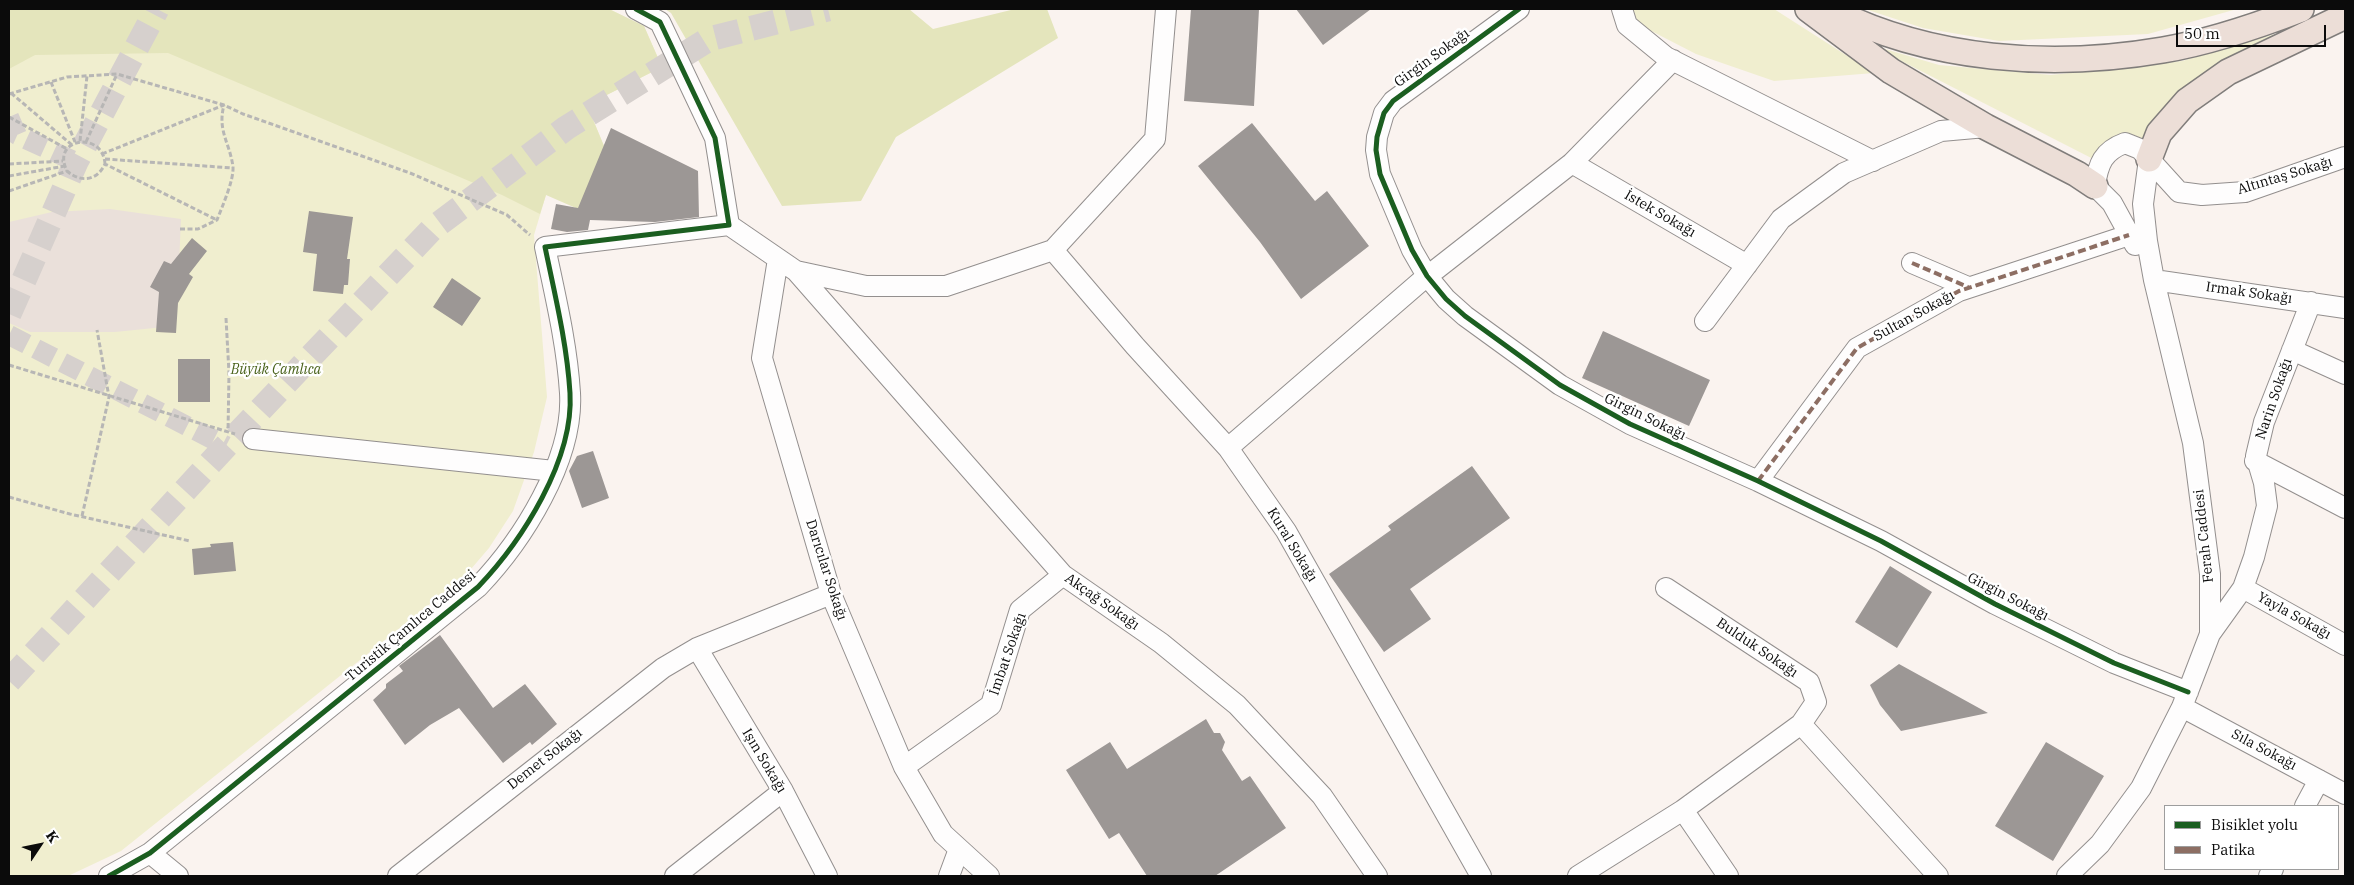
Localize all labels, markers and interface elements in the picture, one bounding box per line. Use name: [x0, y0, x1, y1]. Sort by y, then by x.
scale bar: [2179, 15, 2329, 47]
text: 50 m: [2184, 24, 2220, 43]
street label: Girgin Sokağı: [1391, 25, 1473, 91]
street label: Altıntaş Sokağı: [2235, 154, 2335, 198]
street label: İstek Sokağı: [1621, 187, 1699, 241]
street label: Irmak Sokağı: [2205, 279, 2293, 307]
street label: Sultan Sokağı: [1871, 287, 1957, 345]
street label: Narin Sokağı: [2252, 356, 2296, 442]
park label: Büyük Çamlıca: [231, 362, 321, 378]
street label: Girgin Sokağı: [1601, 390, 1689, 444]
street label: Ferah Caddesi: [2191, 488, 2217, 584]
street label: Kural Sokağı: [1263, 505, 1321, 585]
street label: Darıcılar Sokağı: [802, 517, 850, 623]
street label: Turistik Çamlıca Caddesi: [343, 567, 479, 685]
street label: Girgin Sokağı: [1965, 569, 2051, 625]
street label: Akçağ Sokağı: [1062, 570, 1142, 634]
street label: Yayla Sokağı: [2254, 589, 2334, 643]
street label: İmbat Sokağı: [986, 610, 1030, 698]
street label: Bulduk Sokağı: [1713, 615, 1801, 681]
street label: Demet Sokağı: [504, 725, 586, 793]
street label: Işın Sokağı: [738, 726, 790, 796]
street label: Sıla Sokağı: [2228, 726, 2300, 774]
legend: [2164, 805, 2339, 870]
text: Bisiklet yolu: [2211, 815, 2298, 834]
north arrow: [15, 820, 65, 870]
text: K: [42, 827, 63, 846]
text: Patika: [2211, 840, 2255, 859]

